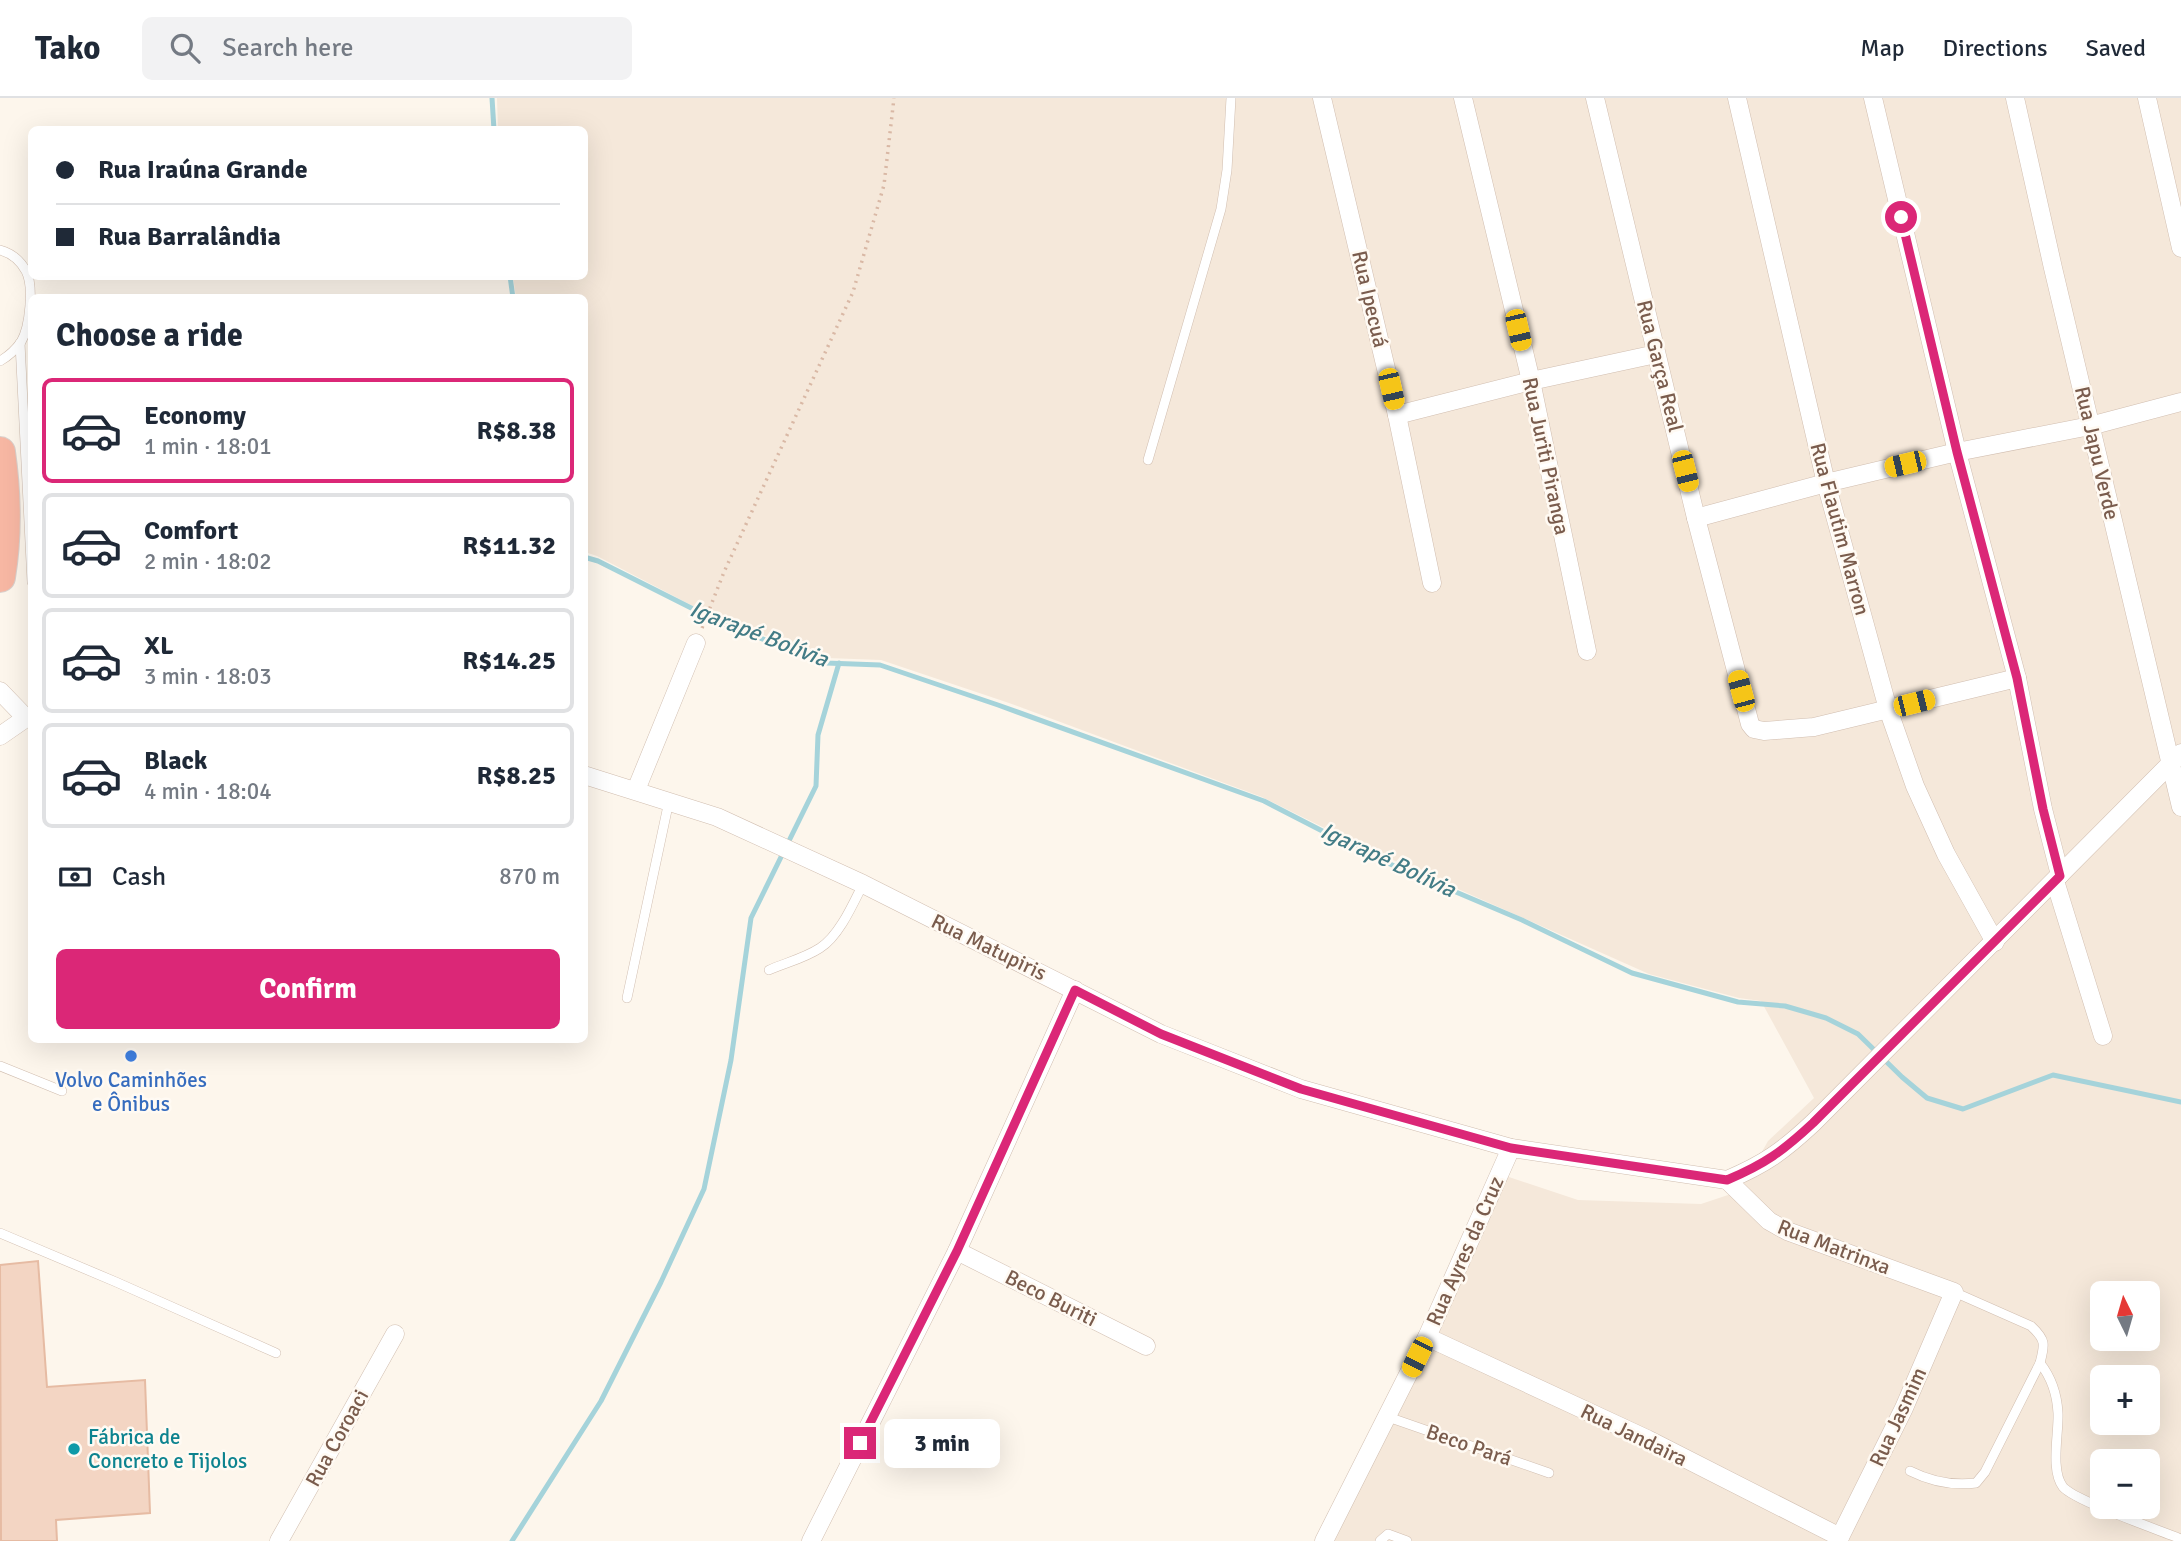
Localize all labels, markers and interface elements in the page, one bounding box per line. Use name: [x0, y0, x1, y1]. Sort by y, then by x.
search box: [142, 17, 632, 80]
text: Tako: [35, 28, 100, 69]
icon: search: [166, 29, 204, 67]
text: Search here: [222, 32, 353, 64]
text: Map: [1860, 33, 1905, 63]
text: Directions: [1943, 33, 2048, 63]
text: Saved: [2086, 33, 2146, 63]
text: Rua Iraúna Grande: [98, 154, 308, 186]
route start: [1885, 201, 1917, 233]
text: Rua Barralândia: [98, 221, 281, 253]
street label: Rua Ipecuá: [1346, 248, 1394, 350]
street label: Rua Garça Real: [1631, 297, 1689, 435]
car: [1504, 307, 1533, 353]
text: Choose a ride: [56, 316, 243, 355]
car: [1377, 366, 1406, 412]
street label: Rua Juriti Piranga: [1517, 375, 1575, 537]
street label: Rua Japu Verde: [2069, 384, 2125, 522]
icon: car: [60, 399, 123, 462]
text: Economy: [144, 400, 246, 432]
text: R$8.38: [476, 415, 556, 447]
text: 1 min · 18:01: [144, 432, 272, 461]
street label: Rua Flautim Marron: [1804, 440, 1876, 618]
car: [1670, 448, 1701, 494]
car: [1883, 449, 1928, 479]
icon: car: [60, 514, 123, 577]
text: Comfort: [144, 515, 238, 547]
text: R$11.32: [462, 530, 556, 562]
text: 2 min · 18:02: [144, 547, 272, 576]
water label: Igarapé Bolívia: [686, 594, 834, 674]
icon: car: [60, 629, 123, 692]
text: XL: [144, 630, 174, 662]
text: R$14.25: [462, 645, 556, 677]
text: 3 min · 18:03: [144, 662, 272, 691]
car: [1726, 668, 1757, 714]
car: [1892, 688, 1937, 718]
icon: car: [60, 744, 123, 807]
text: Black: [144, 745, 207, 777]
text: R$8.25: [476, 760, 556, 792]
text: 4 min · 18:04: [144, 777, 272, 806]
water label: Igarapé Bolívia: [1316, 816, 1461, 905]
icon: cash: [56, 858, 94, 896]
text: Cash: [112, 861, 166, 893]
text: 870 m: [499, 862, 560, 891]
street label: Rua Matupiris: [927, 908, 1051, 986]
button: Confirm: [56, 949, 560, 1029]
marker: Volvo Caminhões e Ônibus: [123, 1048, 139, 1064]
place label: Volvo Caminhões e Ônibus: [55, 1067, 207, 1117]
street label: Rua Ayres da Cruz: [1420, 1172, 1510, 1330]
street label: Rua Matrinxa: [1774, 1214, 1894, 1280]
street label: Beco Buriti: [1001, 1264, 1101, 1332]
north arrow: [2090, 1281, 2160, 1351]
map controls: [2090, 1281, 2160, 1519]
car: [1399, 1334, 1436, 1380]
street label: Rua Jasmim: [1864, 1363, 1932, 1471]
button: +: [2090, 1365, 2160, 1435]
street label: Rua Coroaci: [300, 1385, 374, 1491]
street label: Rua Jandaira: [1576, 1398, 1692, 1472]
callout: 3 min: [884, 1418, 1000, 1468]
street label: Beco Pará: [1423, 1418, 1515, 1472]
place label: Fábrica de Concreto e Tijolos: [88, 1424, 247, 1474]
route end: [844, 1427, 876, 1459]
text: 3 min: [914, 1429, 970, 1458]
marker: Fábrica de Concreto e Tijolos: [66, 1441, 82, 1457]
button: −: [2090, 1449, 2160, 1519]

